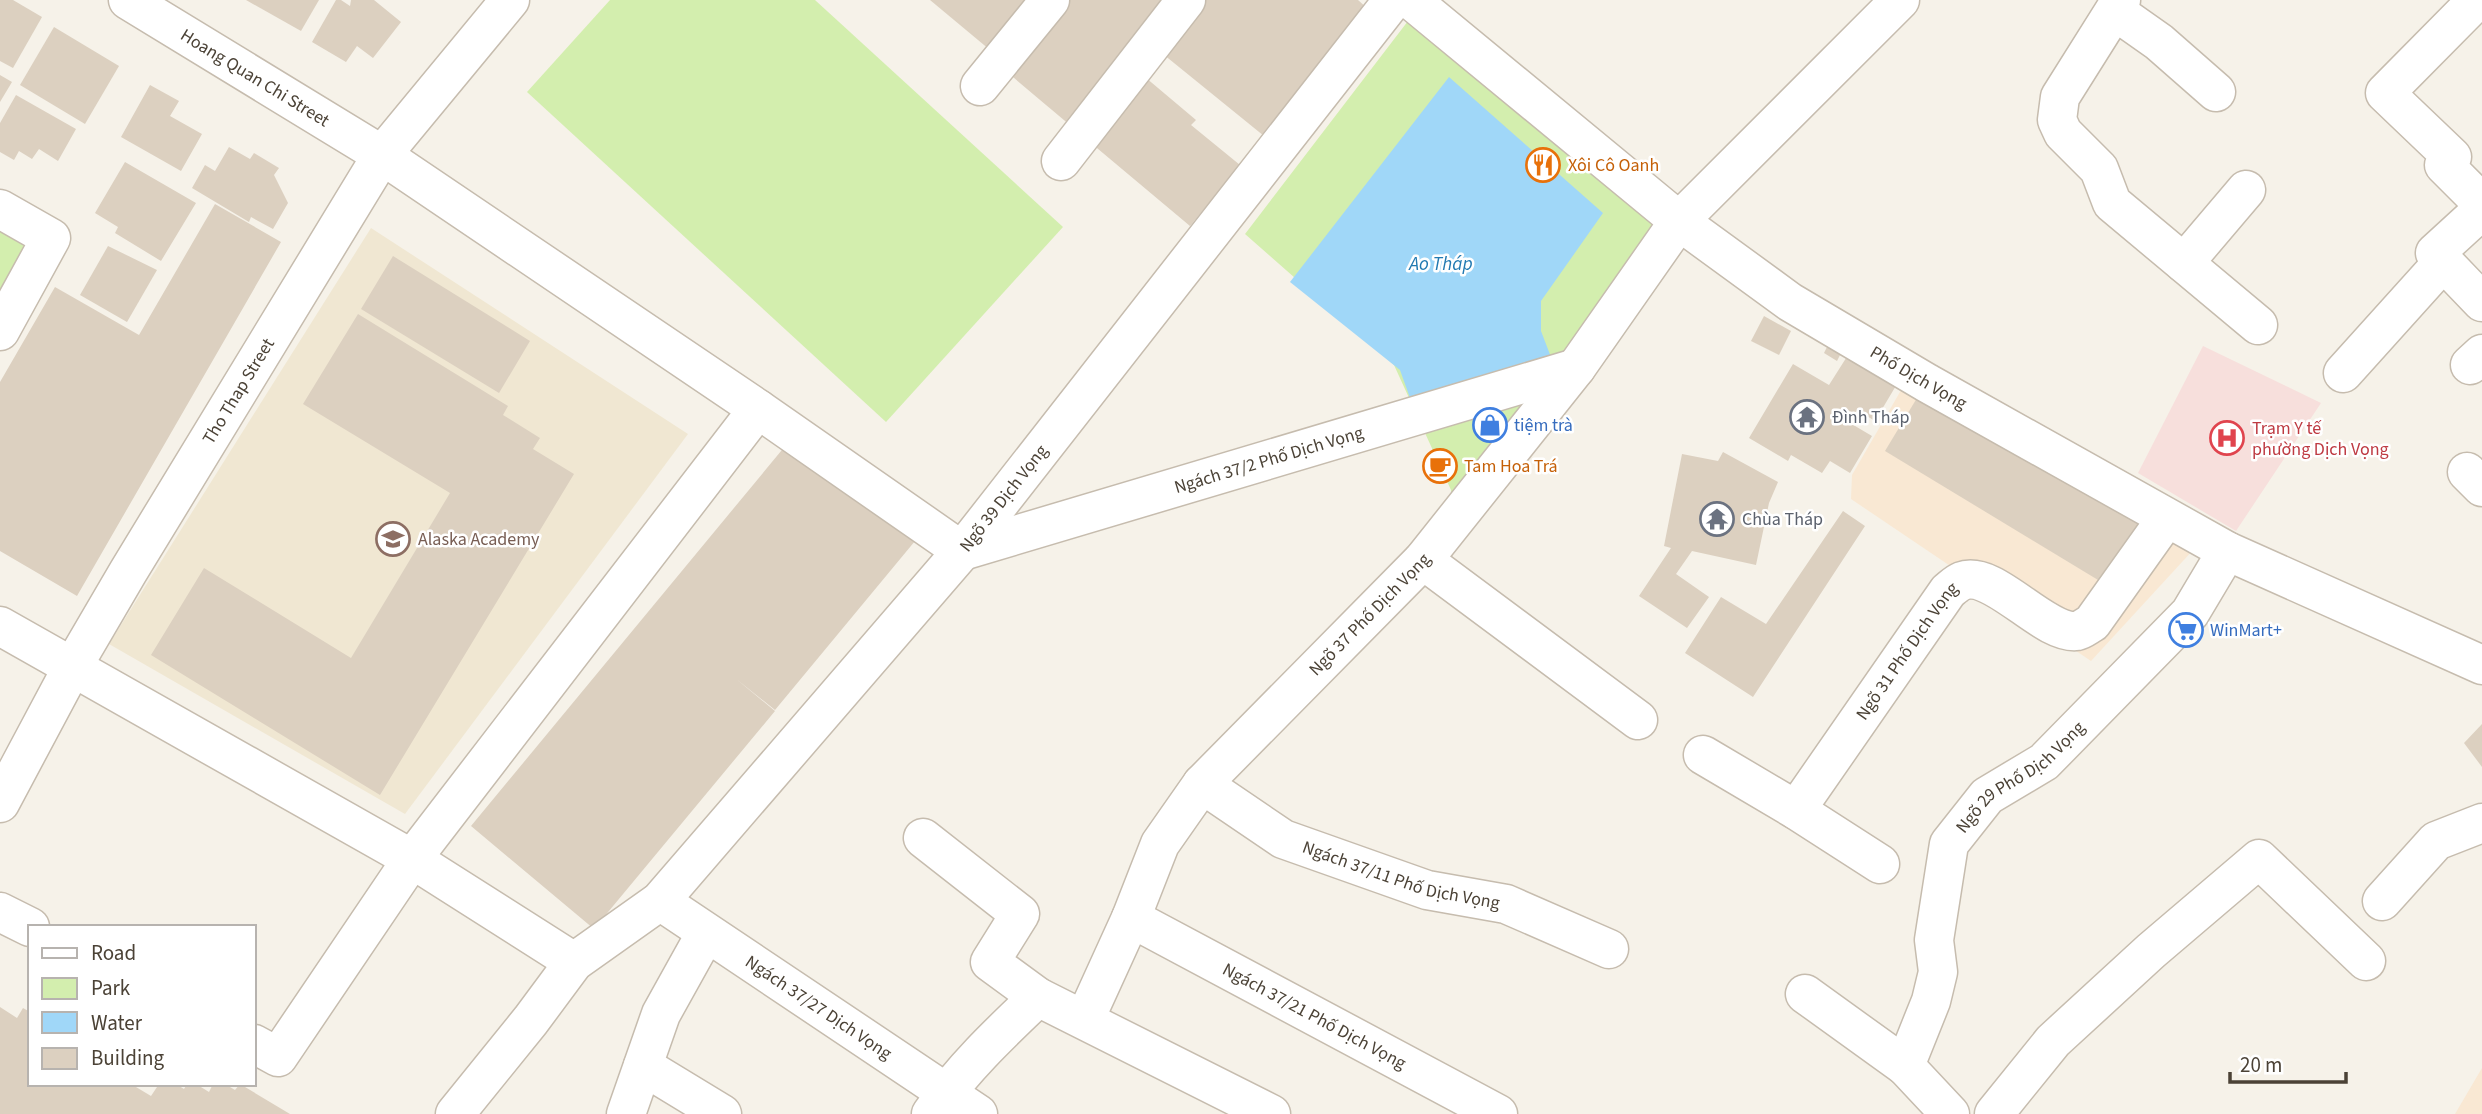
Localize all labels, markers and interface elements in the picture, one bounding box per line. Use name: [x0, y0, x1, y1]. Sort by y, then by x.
street label: Hoang Quan Chi Street: [176, 23, 334, 133]
restaurant icon: Xôi Cô Oanh: [1524, 146, 1562, 184]
place label: Xôi Cô Oanh: [1568, 153, 1659, 178]
water label: Ao Tháp: [1408, 251, 1473, 278]
street label: Tho Thap Street: [197, 334, 281, 449]
street label: Phố Dịch Vọng: [1865, 340, 1971, 416]
temple icon: Đình Tháp: [1788, 398, 1826, 436]
place label: Đình Tháp: [1832, 405, 1910, 430]
shop icon: tiệm trà: [1471, 406, 1509, 444]
place label: tiệm trà: [1514, 413, 1573, 438]
place label: Trạm Y tế phường Dịch Vọng: [2252, 416, 2389, 462]
hospital icon: Trạm Y tế phường Dịch Vọng: [2208, 419, 2246, 457]
street label: Ngách 37/2 Phố Dịch Vọng: [1171, 420, 1366, 500]
street label: Ngõ 39 Dịch Vọng: [954, 439, 1054, 557]
cafe icon: Tam Hoa Trá: [1421, 447, 1459, 485]
place label: Tam Hoa Trá: [1464, 454, 1558, 479]
temple icon: Chùa Tháp: [1698, 500, 1736, 538]
place label: Chùa Tháp: [1742, 507, 1823, 532]
school or university icon: Alaska Academy: [374, 520, 412, 558]
place label: Alaska Academy: [418, 527, 540, 552]
street label: Ngõ 37 Phố Dịch Vọng: [1303, 548, 1437, 682]
street label: Ngõ 31 Phố Dịch Vọng: [1850, 576, 1964, 725]
supermarket icon: WinMart+: [2167, 611, 2205, 649]
place label: WinMart+: [2210, 618, 2282, 643]
street label: Ngõ 29 Phố Dịch Vọng: [1950, 716, 2090, 839]
street label: Ngách 37/11 Phố Dịch Vọng: [1299, 835, 1502, 916]
legend: [28, 925, 256, 1086]
text: Road: [91, 938, 136, 968]
street label: Ngách 37/27 Dịch Vọng: [740, 950, 897, 1066]
street label: Ngách 37/21 Phố Dịch Vọng: [1218, 957, 1411, 1076]
text: Park: [91, 973, 131, 1003]
text: Water: [91, 1008, 143, 1038]
scale bar: [2230, 1040, 2346, 1084]
text: Building: [91, 1043, 165, 1073]
text: 20 m: [2240, 1050, 2282, 1080]

